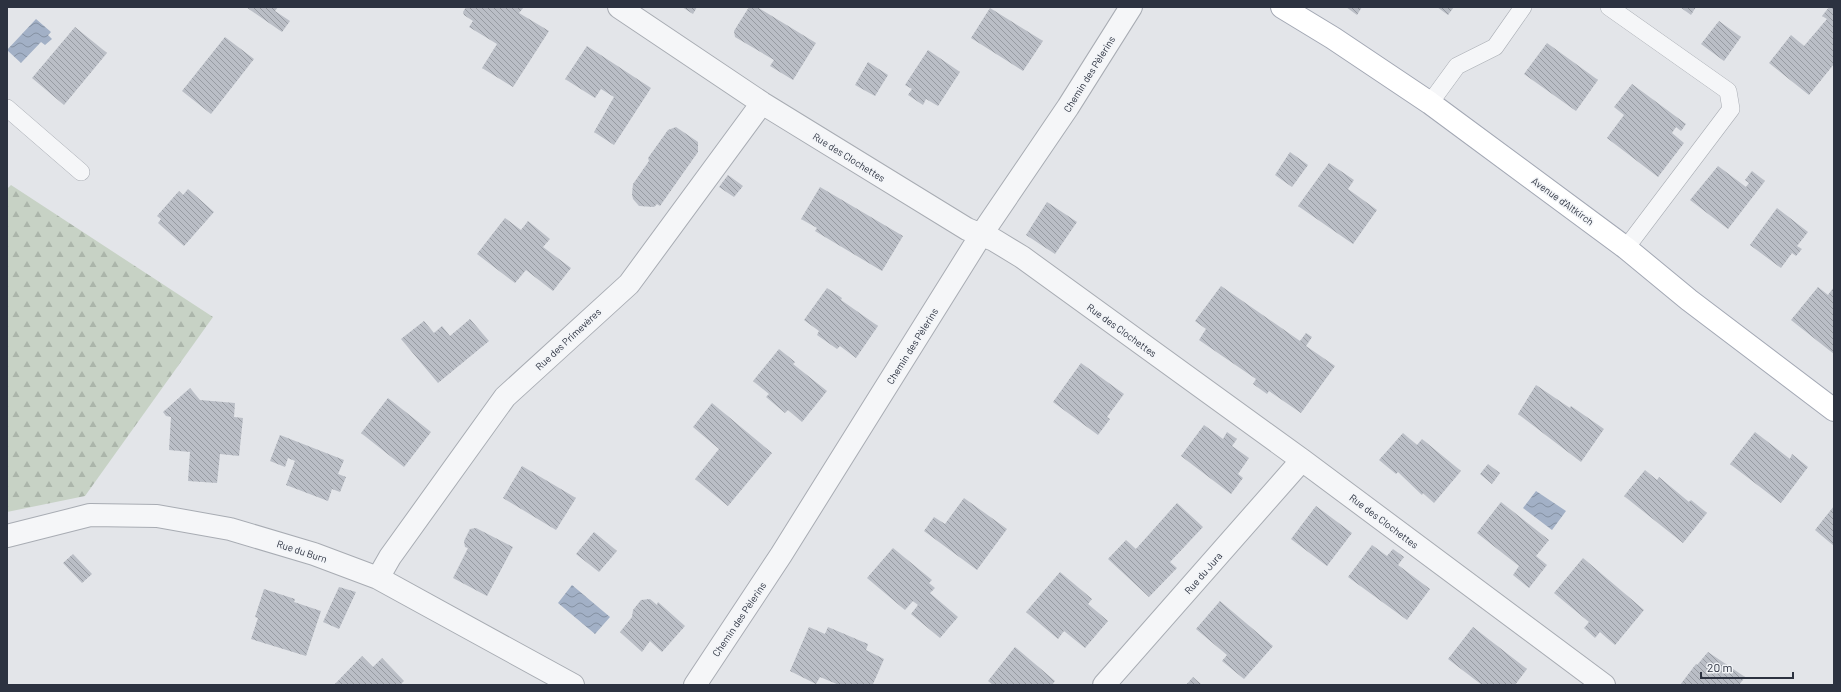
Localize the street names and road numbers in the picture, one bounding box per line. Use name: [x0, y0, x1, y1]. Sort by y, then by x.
street label: Chemin des Pèlerins: [1061, 34, 1117, 114]
street label: Rue des Clochettes: [811, 130, 888, 184]
street label: Avenue d'Altkirch: [1530, 174, 1596, 228]
street label: Rue des Clochettes: [1085, 301, 1159, 359]
street label: Rue des Primevères: [533, 305, 603, 373]
street label: Chemin des Pèlerins: [884, 306, 940, 386]
street label: Rue des Clochettes: [1347, 491, 1421, 551]
street label: Rue du Burn: [275, 537, 329, 565]
street label: Rue du Jura: [1182, 550, 1224, 596]
street label: Chemin des Pèlerins: [710, 579, 769, 659]

